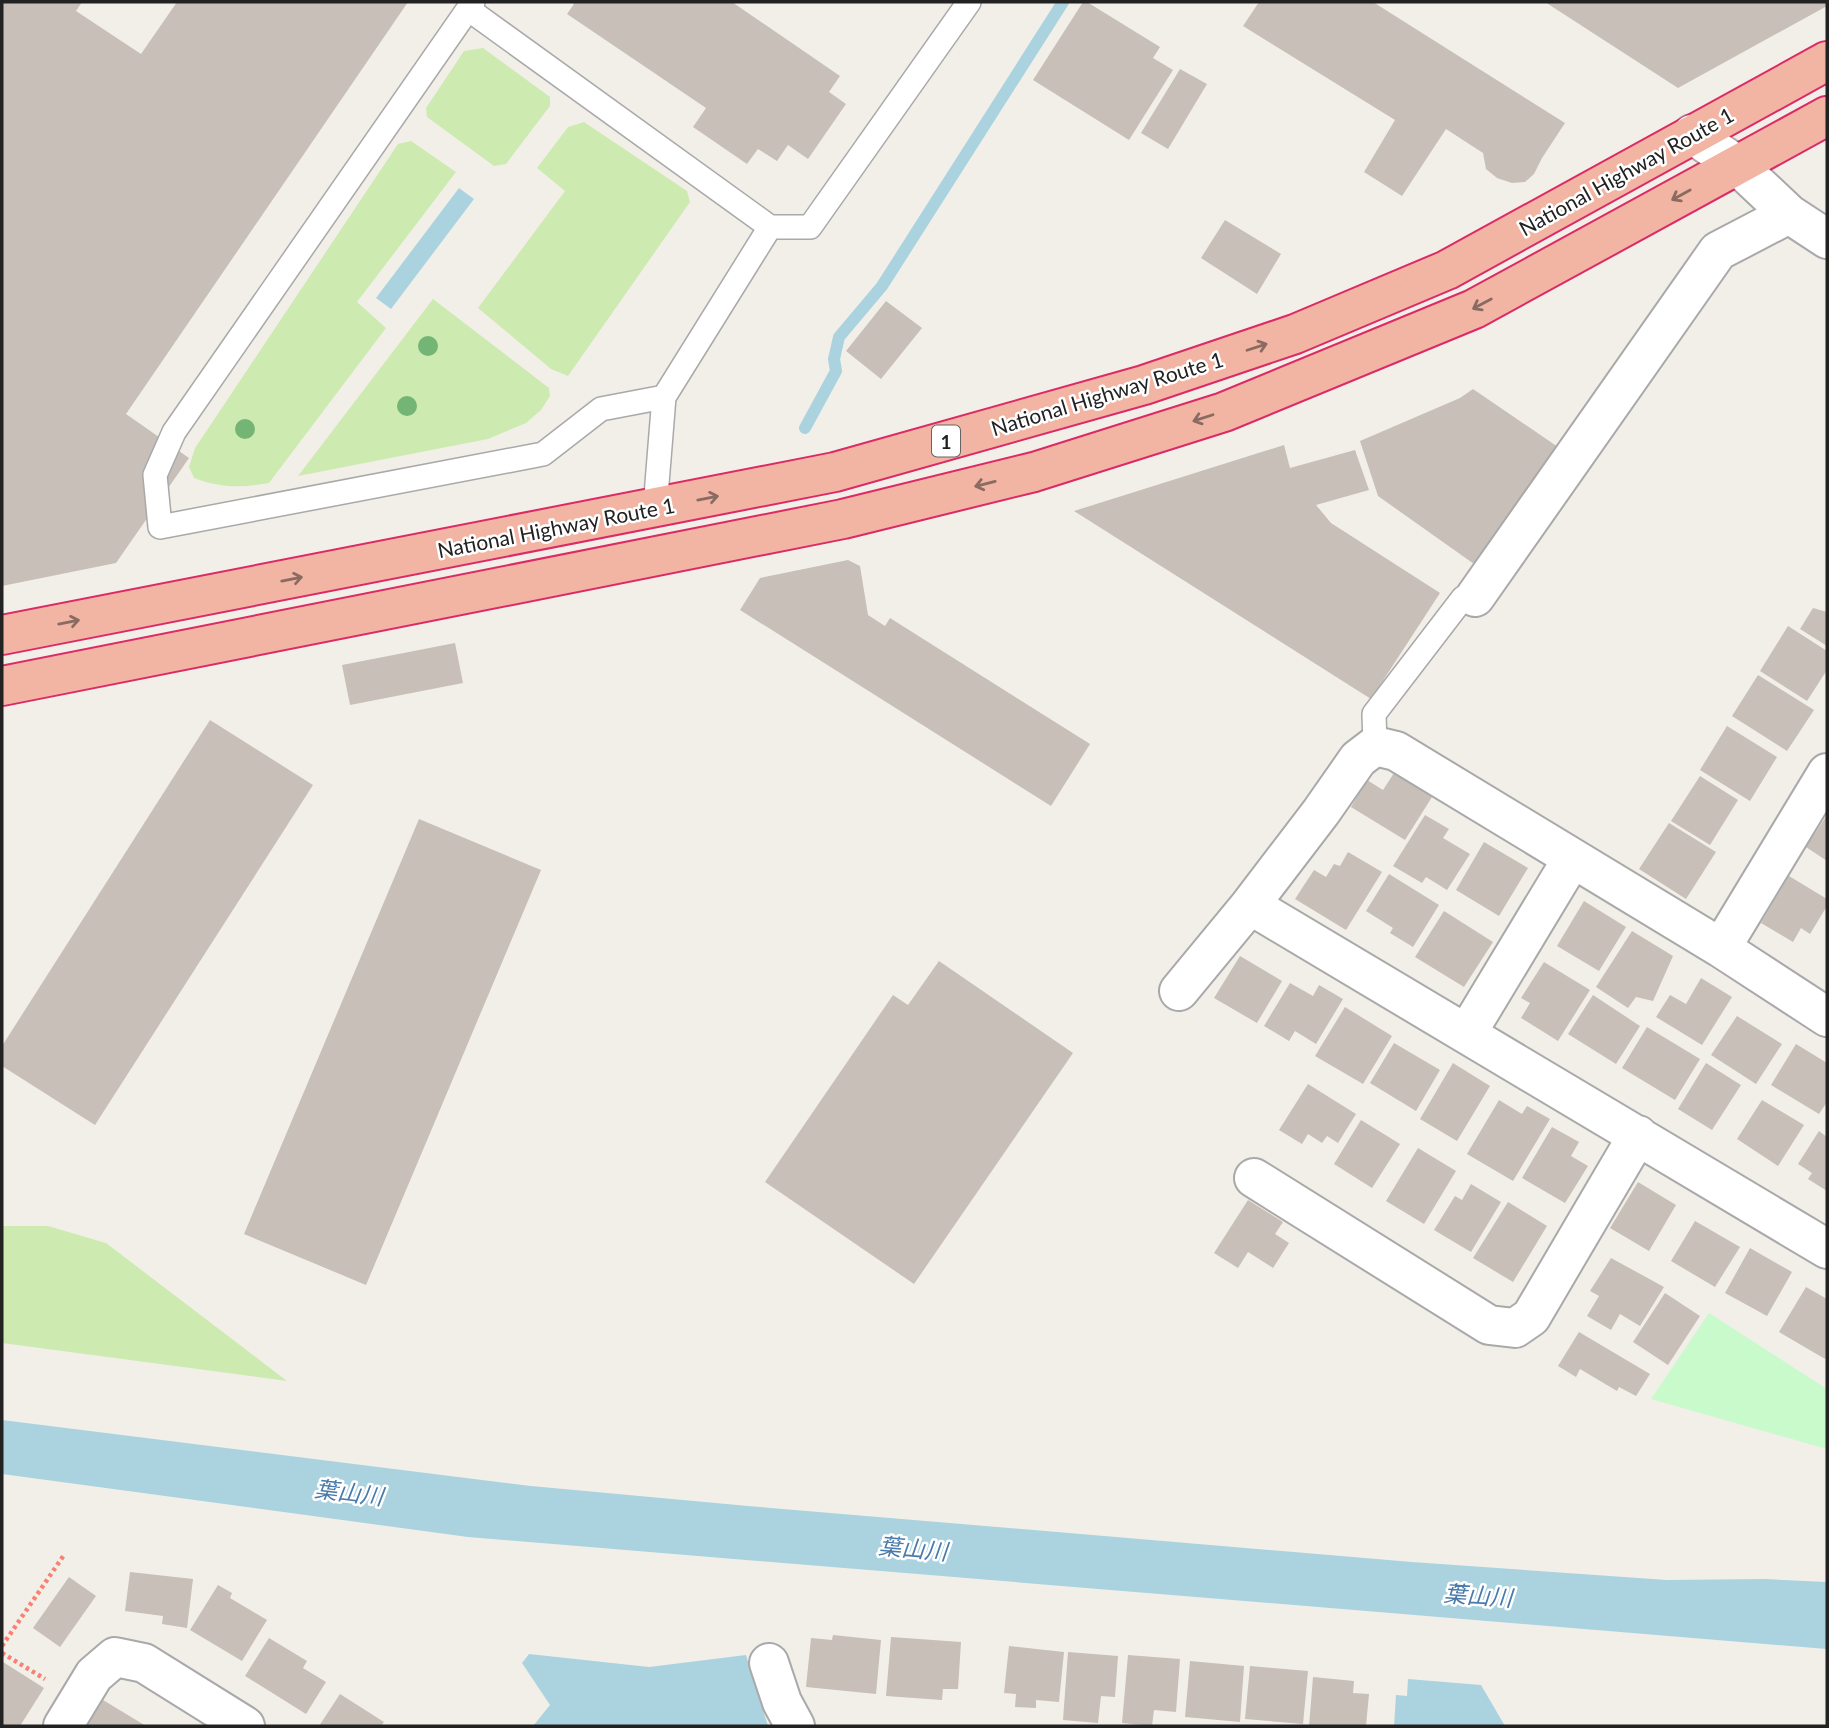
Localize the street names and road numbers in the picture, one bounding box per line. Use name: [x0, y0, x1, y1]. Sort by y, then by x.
street label: National Highway Route 1: [1514, 102, 1738, 240]
street label: National Highway Route 1: [988, 346, 1226, 440]
road number: 1: [932, 426, 960, 456]
street label: National Highway Route 1: [435, 492, 677, 562]

